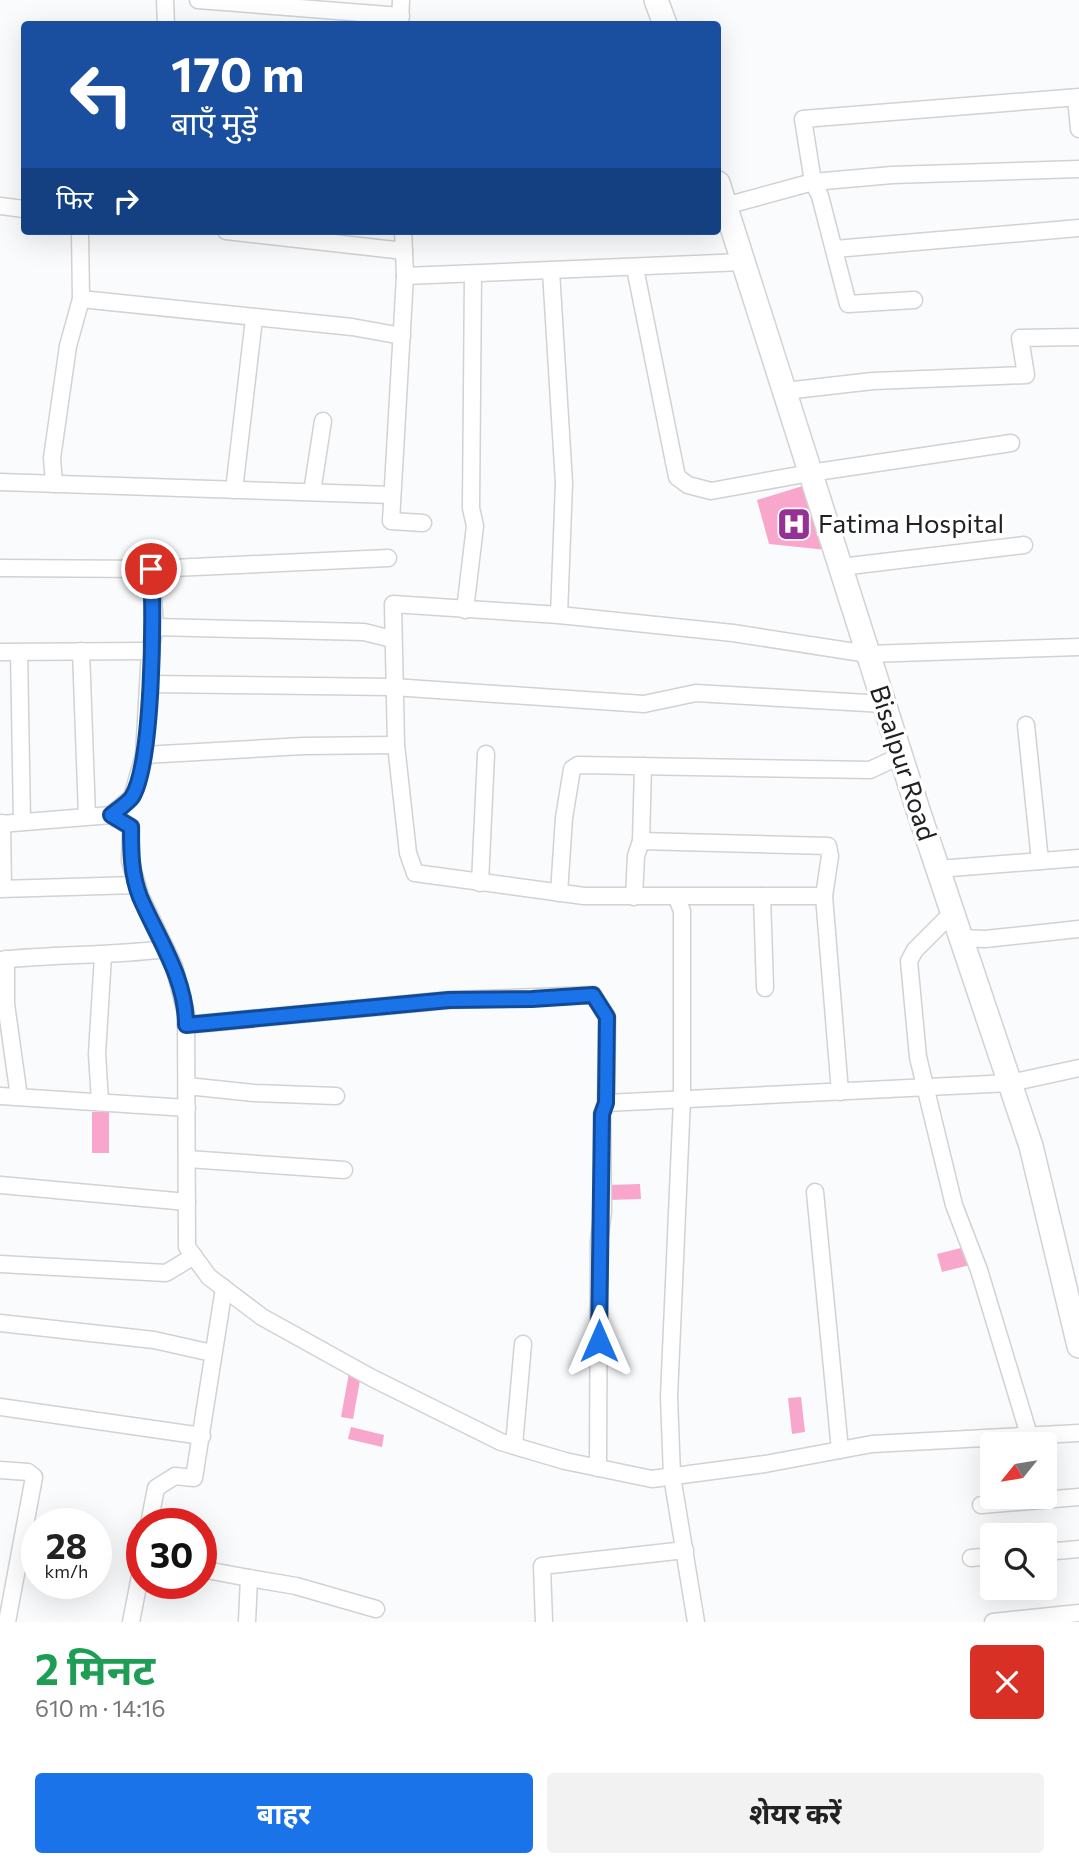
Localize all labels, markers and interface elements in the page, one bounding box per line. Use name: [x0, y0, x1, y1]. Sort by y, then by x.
text: 170 m: [171, 42, 304, 102]
icon: left: [56, 49, 147, 140]
text: बाएँ मुड़ें: [171, 102, 258, 142]
icon: right: [107, 182, 145, 220]
text: फिर: [56, 183, 93, 214]
hospital icon: Fatima Hospital: [775, 505, 813, 543]
place label: Fatima Hospital: [818, 507, 1004, 538]
pin: [121, 539, 181, 599]
icon: arrive: [132, 550, 170, 588]
street label: Bisalpur Road: [865, 681, 944, 844]
position arrow: [562, 1304, 636, 1378]
north arrow: [980, 1432, 1057, 1508]
map controls: [980, 1432, 1057, 1600]
speed limit sign: 30: [126, 1508, 217, 1599]
text: 28: [46, 1523, 87, 1566]
button: search: [980, 1523, 1057, 1600]
text: km/h: [45, 1560, 88, 1582]
text: 2 मिनट: [35, 1642, 155, 1694]
button: close: [970, 1645, 1044, 1719]
text: 610 m · 14:16: [35, 1694, 165, 1722]
button: बाहर: [35, 1773, 533, 1853]
button: शेयर करें: [547, 1773, 1044, 1853]

